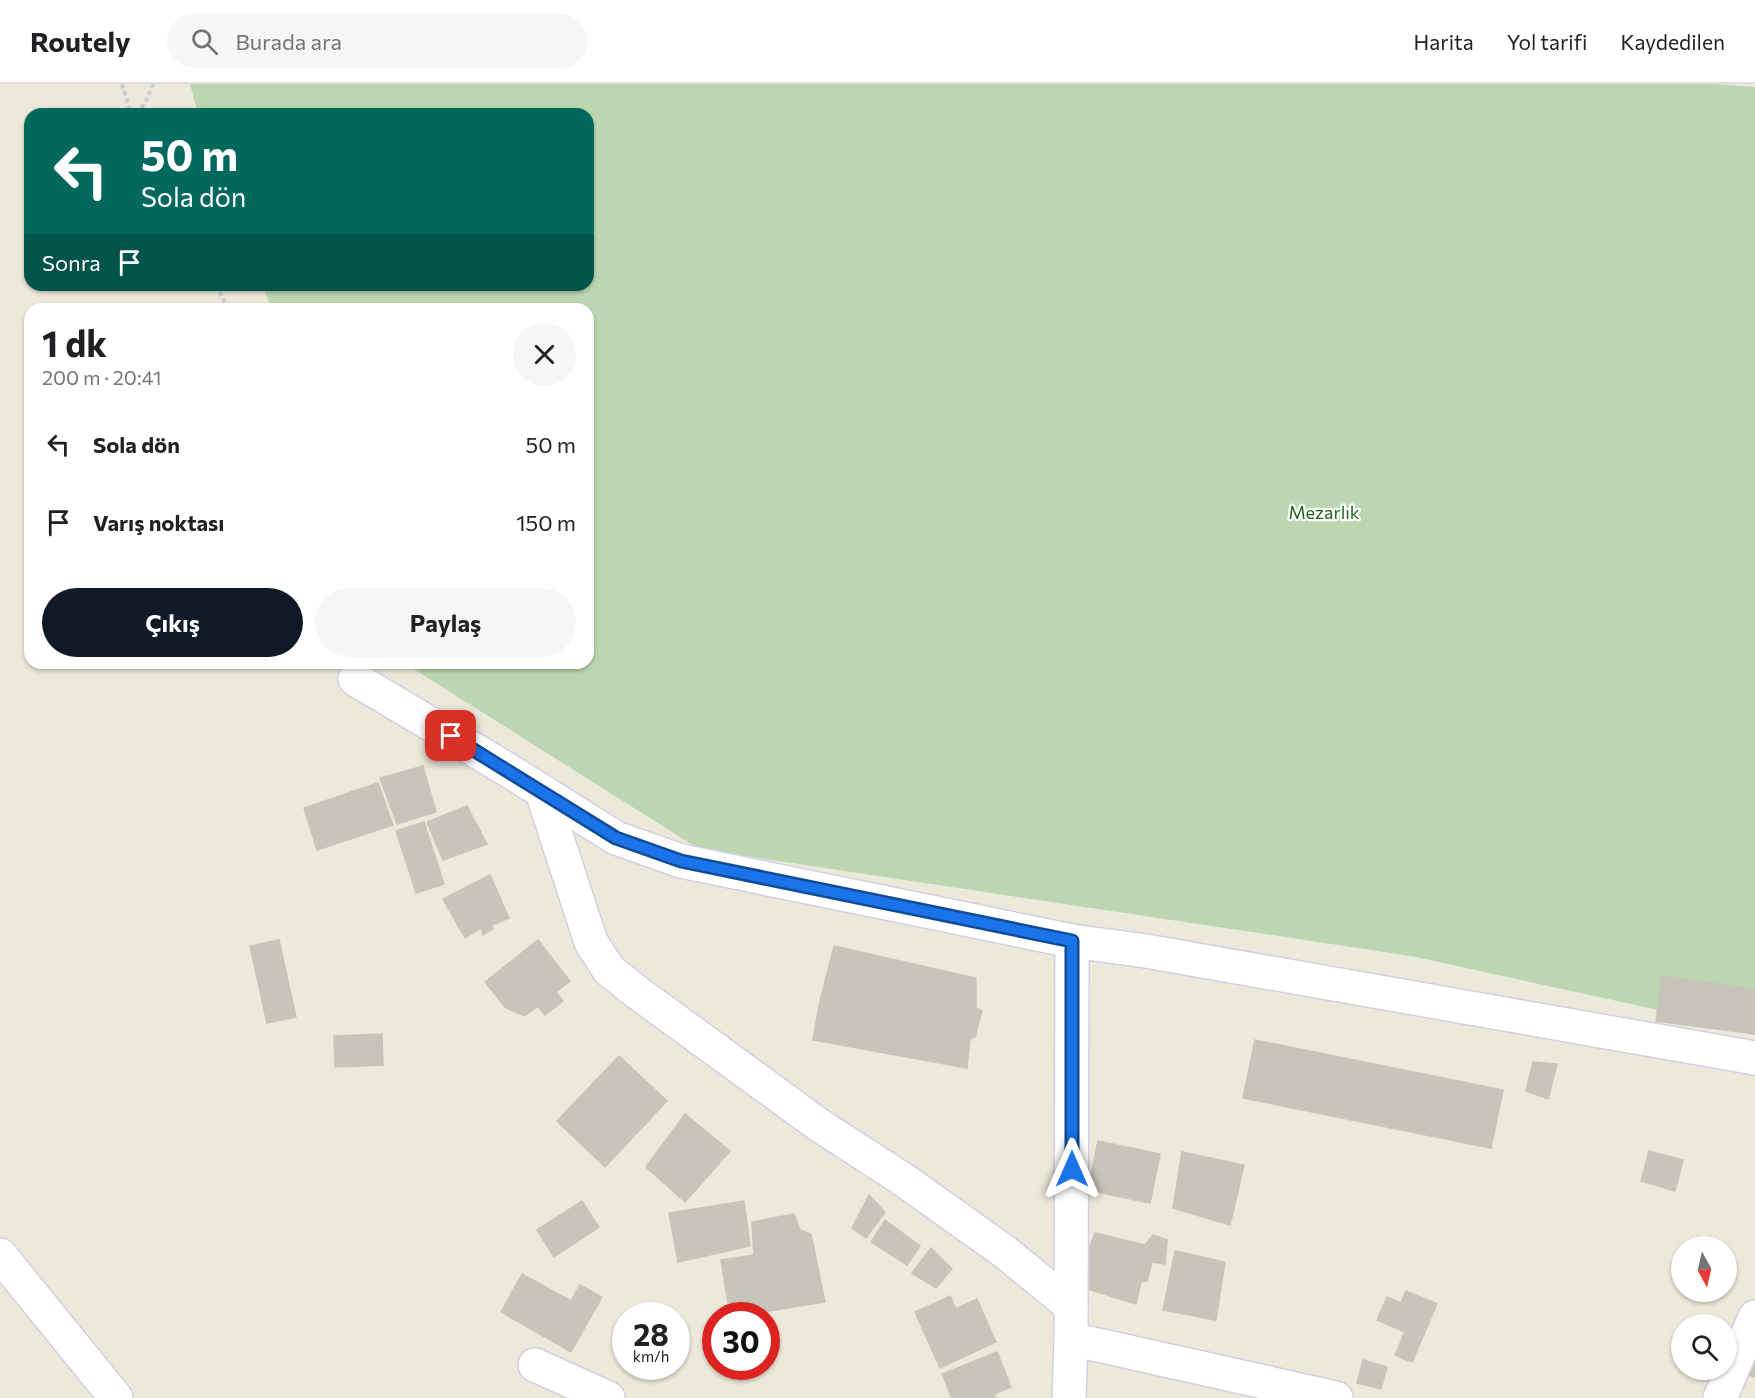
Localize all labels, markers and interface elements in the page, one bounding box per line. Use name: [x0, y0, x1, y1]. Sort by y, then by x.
search box: [167, 14, 587, 68]
text: Routely: [30, 24, 131, 58]
icon: search: [188, 25, 221, 58]
text: Burada ara: [236, 28, 342, 55]
text: Harita: [1414, 29, 1474, 54]
text: Yol tarifi: [1507, 29, 1587, 54]
text: Kaydedilen: [1620, 29, 1725, 54]
text: 50 m: [141, 128, 238, 180]
icon: left: [42, 132, 120, 210]
text: Sola dön: [141, 180, 246, 213]
icon: arrive: [113, 246, 146, 279]
text: Sonra: [42, 249, 101, 276]
text: 1 dk: [42, 320, 107, 364]
button: close: [513, 323, 576, 386]
text: 200 m · 20:41: [42, 365, 162, 389]
icon: left: [42, 428, 75, 461]
text: Sola dön: [93, 431, 180, 458]
text: 50 m: [526, 431, 576, 458]
park label: Mezarlık: [1288, 501, 1360, 523]
icon: arrive: [42, 506, 75, 539]
text: Varış noktası: [93, 509, 224, 536]
text: 150 m: [516, 509, 576, 536]
button: Çıkış: [42, 588, 303, 657]
button: Paylaş: [315, 588, 576, 657]
pin: [425, 710, 476, 761]
icon: arrive: [434, 719, 467, 752]
position arrow: [1040, 1137, 1104, 1201]
north arrow: [1671, 1236, 1737, 1302]
map controls: [1671, 1236, 1737, 1380]
speed limit sign: 30: [702, 1302, 780, 1380]
button: search: [1671, 1314, 1737, 1380]
text: 28: [633, 1315, 669, 1352]
text: km/h: [633, 1347, 669, 1365]

